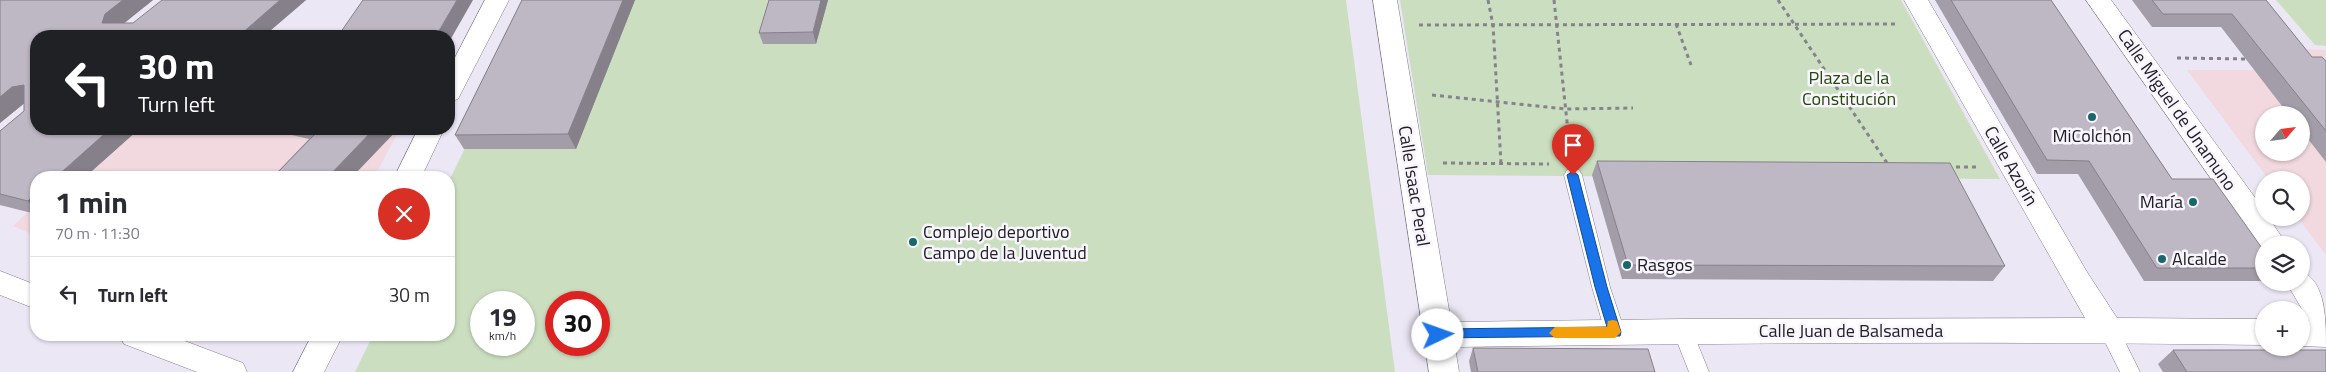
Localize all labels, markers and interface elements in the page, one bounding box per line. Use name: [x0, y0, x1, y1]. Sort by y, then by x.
street label: Calle Miguel de Unamuno: [2111, 23, 2244, 196]
text: 30 m: [138, 39, 214, 93]
icon: left: [55, 50, 120, 115]
park label: Plaza de la Constitución: [1802, 64, 1896, 112]
text: Turn left: [138, 87, 215, 121]
north arrow: [2255, 106, 2310, 161]
map controls: [2255, 106, 2310, 356]
marker: MiColchón: [2086, 111, 2098, 123]
street label: Calle Azorín: [1978, 121, 2045, 211]
place label: MiColchón: [2052, 122, 2132, 149]
street label: Calle Isaac Peral: [1392, 124, 1437, 248]
pin: [1552, 124, 1594, 175]
icon: arrive: [1559, 131, 1587, 159]
button: search: [2255, 171, 2310, 226]
text: 1 min: [55, 179, 128, 225]
button: close: [378, 188, 430, 240]
place label: María: [2140, 188, 2183, 215]
marker: María: [2187, 196, 2199, 208]
place label: Complejo deportivo Campo de la Juventud: [923, 218, 1087, 266]
text: 70 m · 11:30: [55, 221, 140, 245]
marker: Complejo deportivo Campo de la Juventud: [907, 236, 919, 248]
button: layers: [2255, 236, 2310, 291]
place label: Alcalde: [2172, 245, 2227, 272]
place label: Rasgos: [1637, 251, 1693, 278]
marker: Alcalde: [2156, 253, 2168, 265]
marker: Rasgos: [1621, 259, 1633, 271]
icon: left: [55, 280, 83, 308]
text: Turn left: [98, 280, 168, 309]
text: 30 m: [389, 280, 430, 309]
speed limit sign: 30: [545, 291, 610, 356]
text: 19: [488, 298, 517, 336]
button: +: [2255, 301, 2310, 356]
position arrow: [1411, 308, 1463, 360]
street label: Calle Juan de Balsameda: [1759, 317, 1943, 344]
text: km/h: [489, 326, 516, 345]

